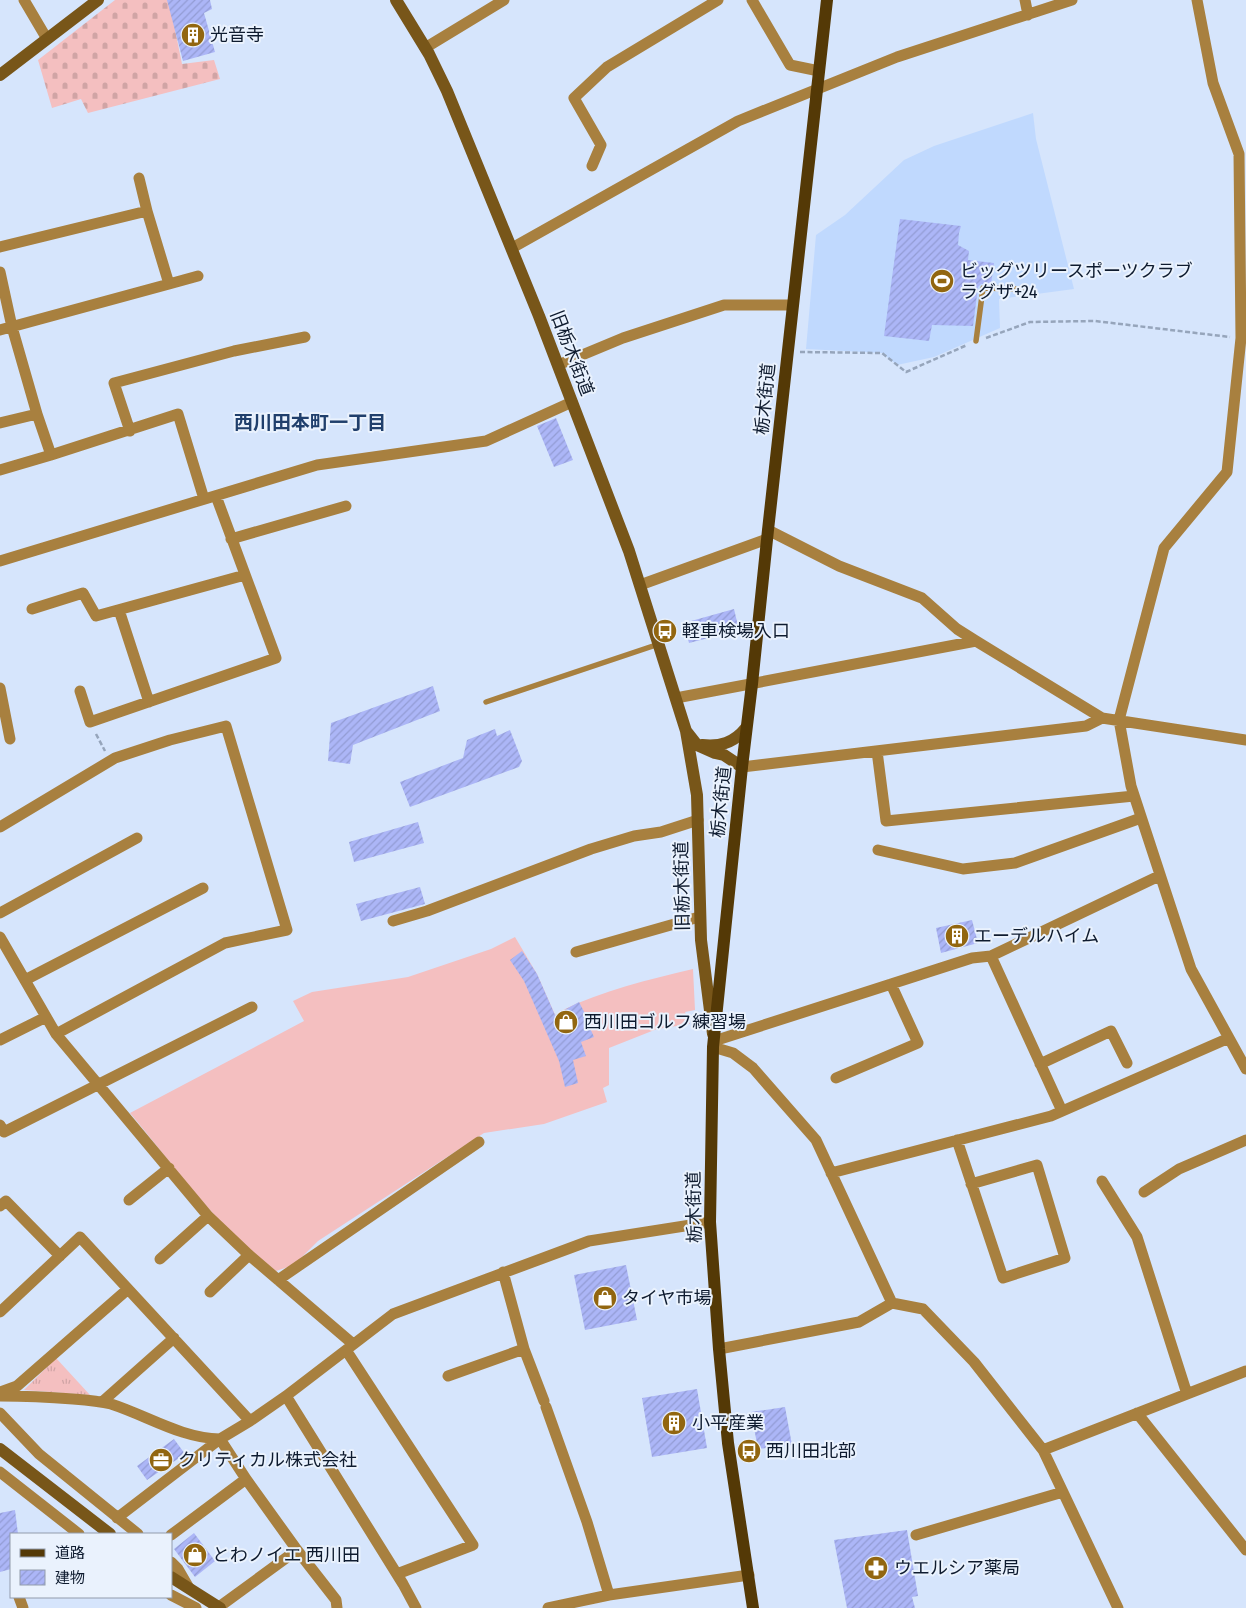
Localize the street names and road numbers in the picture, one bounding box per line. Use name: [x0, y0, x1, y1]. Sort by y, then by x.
street label: 旧栃木街道: [546, 307, 598, 399]
street label: 栃木街道: [750, 362, 780, 436]
street label: 栃木街道: [706, 765, 736, 839]
street label: 旧栃木街道: [670, 841, 694, 931]
street label: 栃木街道: [682, 1171, 706, 1243]

